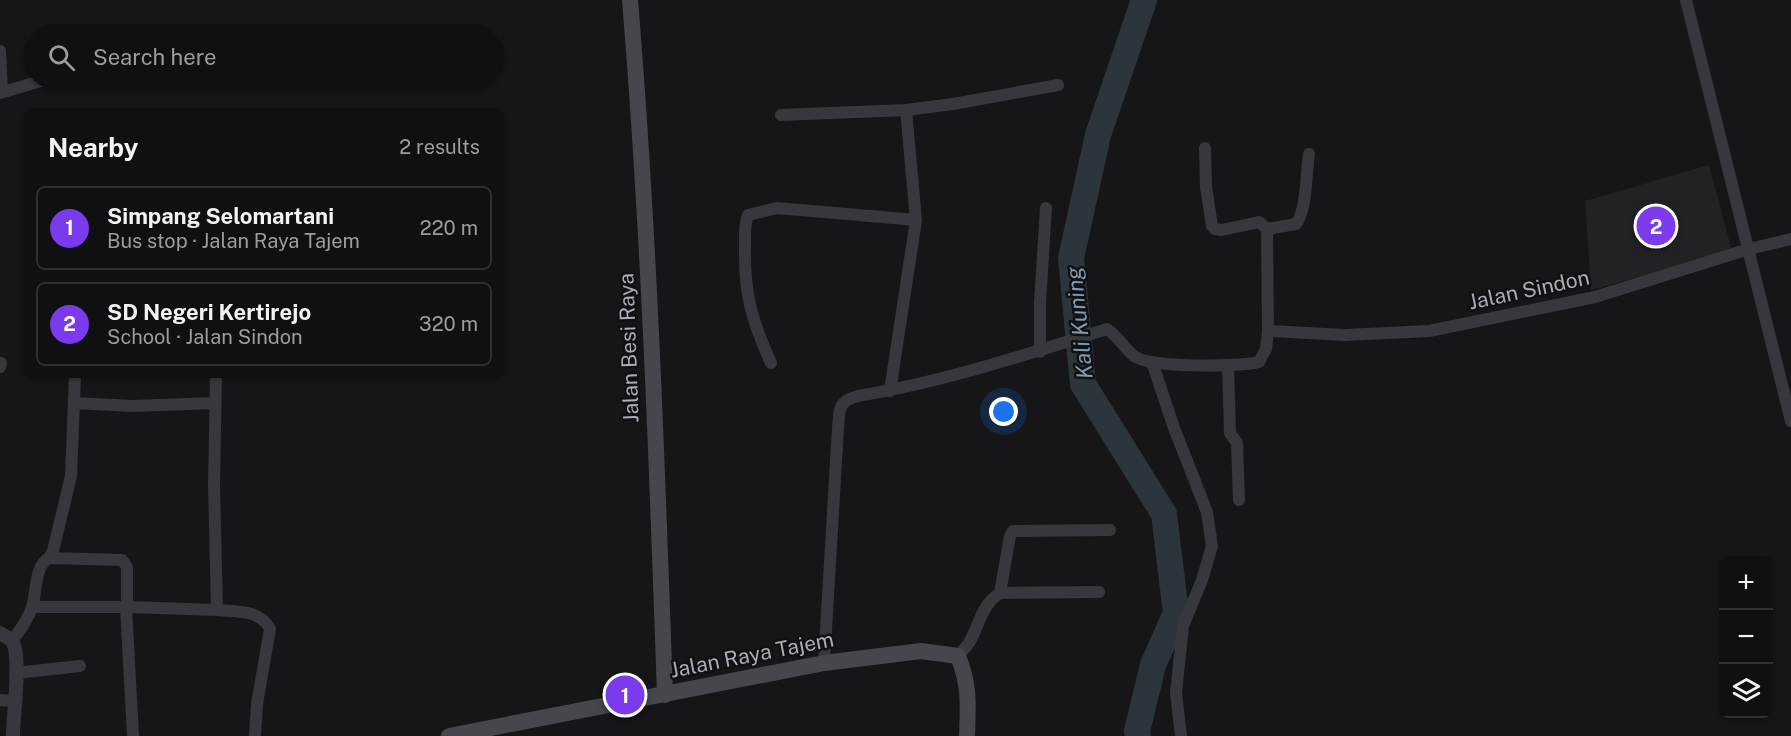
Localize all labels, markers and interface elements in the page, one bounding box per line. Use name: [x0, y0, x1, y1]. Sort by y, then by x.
search box: [24, 24, 504, 90]
icon: search: [45, 41, 78, 74]
text: Search here: [93, 44, 217, 70]
text: Nearby: [48, 132, 138, 163]
text: 2 results: [399, 135, 480, 159]
text: Simpang Selomartani: [107, 203, 334, 229]
pin: 2: [1636, 204, 1676, 248]
text: 1: [65, 216, 74, 240]
text: 220 m: [420, 216, 478, 240]
text: Bus stop · Jalan Raya Tajem: [107, 229, 360, 253]
water label: Kali Kuning: [1060, 265, 1098, 380]
street label: Jalan Sindon: [1466, 265, 1592, 315]
street label: Jalan Besi Raya: [613, 273, 644, 423]
text: SD Negeri Kertirejo: [107, 299, 311, 325]
text: 2: [63, 312, 76, 336]
text: 320 m: [419, 312, 478, 336]
text: School · Jalan Sindon: [107, 325, 303, 349]
your location: [989, 397, 1018, 426]
map controls: [1719, 556, 1773, 718]
button: +: [1719, 556, 1773, 610]
button: −: [1719, 610, 1773, 664]
street label: Jalan Raya Tajem: [668, 626, 836, 683]
button: layers: [1719, 664, 1773, 718]
pin: 1: [606, 672, 644, 718]

